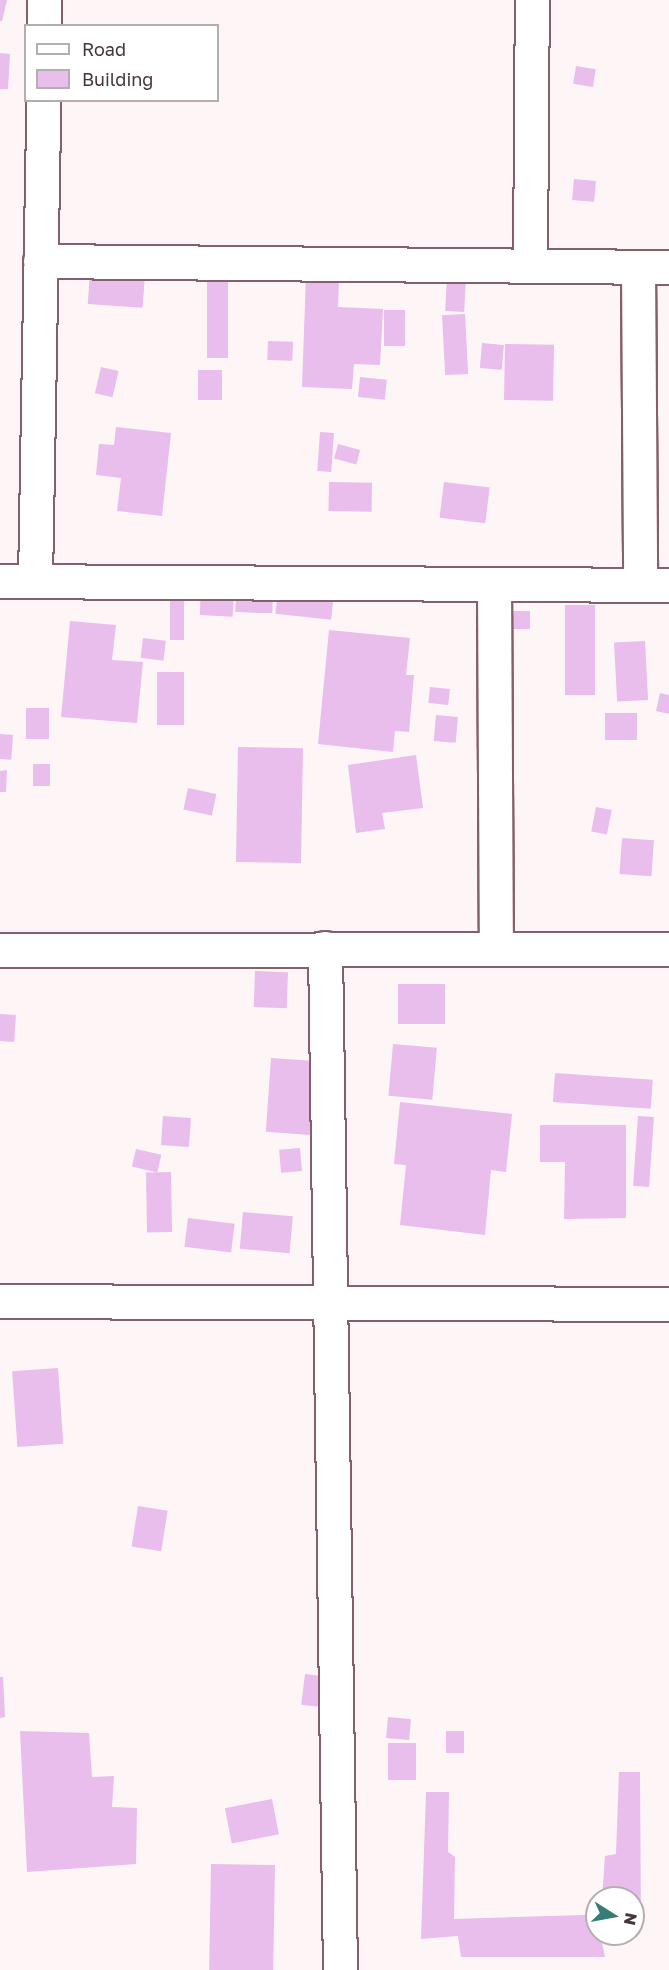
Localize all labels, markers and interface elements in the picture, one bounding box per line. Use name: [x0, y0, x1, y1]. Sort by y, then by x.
legend: [24, 24, 219, 102]
text: Road: [82, 38, 126, 60]
text: Building: [82, 68, 153, 90]
north arrow: [585, 1886, 645, 1946]
text: N: [620, 1911, 642, 1927]

